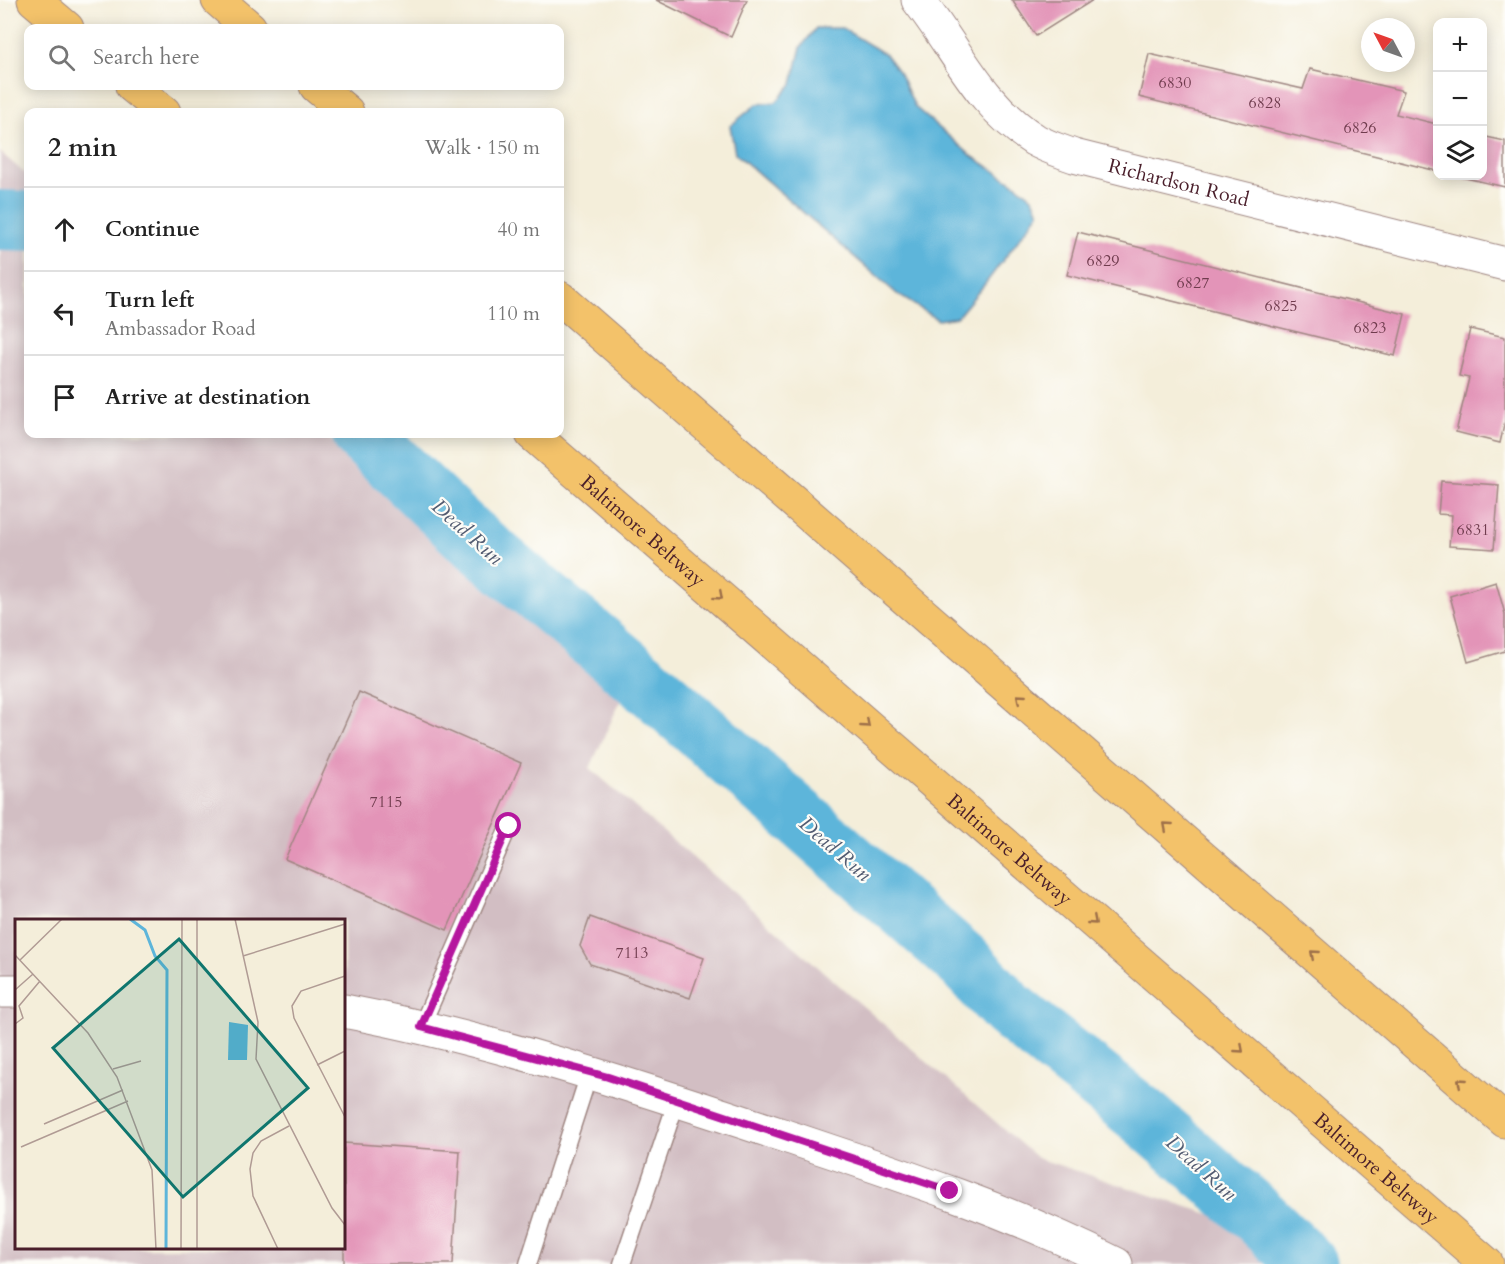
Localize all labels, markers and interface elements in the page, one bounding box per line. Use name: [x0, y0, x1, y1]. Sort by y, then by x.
north arrow: [1361, 18, 1415, 72]
map controls: [1433, 18, 1487, 180]
button: +: [1433, 18, 1487, 72]
search box: [24, 24, 564, 90]
icon: search: [45, 41, 78, 74]
text: Search here: [93, 42, 200, 72]
house number: 6830: [1159, 72, 1191, 94]
button: −: [1433, 72, 1487, 126]
house number: 6828: [1249, 92, 1281, 114]
house number: 6826: [1344, 117, 1376, 139]
button: layers: [1433, 126, 1487, 180]
text: 2 min: [48, 130, 117, 165]
text: Walk · 150 m: [425, 134, 540, 161]
street label: Richardson Road: [1105, 152, 1252, 213]
icon: ahead: [48, 213, 81, 246]
text: Continue: [105, 214, 200, 244]
text: 40 m: [497, 216, 540, 243]
house number: 6829: [1087, 250, 1119, 272]
house number: 6827: [1177, 272, 1209, 294]
text: Turn left: [105, 285, 194, 315]
house number: 6825: [1265, 295, 1297, 317]
icon: left: [48, 297, 81, 330]
text: 110 m: [487, 300, 540, 327]
text: Ambassador Road: [105, 315, 256, 342]
house number: 6823: [1354, 317, 1386, 339]
icon: arrive: [48, 381, 81, 414]
text: Arrive at destination: [105, 382, 310, 412]
street label: Baltimore Beltway: [574, 468, 712, 593]
water label: Dead Run: [425, 492, 509, 572]
house number: 6831: [1457, 519, 1489, 541]
one-way arrow: [712, 589, 723, 600]
one-way arrow: [1016, 694, 1027, 705]
one-way arrow: [859, 717, 870, 728]
street label: Baltimore Beltway: [941, 787, 1079, 912]
house number: 7115: [370, 791, 402, 813]
water label: Dead Run: [793, 810, 878, 889]
route start: [495, 812, 521, 838]
one-way arrow: [1163, 822, 1174, 833]
one-way arrow: [1086, 914, 1096, 925]
inset map: [15, 919, 345, 1249]
house number: 7113: [616, 942, 648, 964]
one-way arrow: [1310, 950, 1321, 961]
one-way arrow: [1233, 1042, 1244, 1053]
one-way arrow: [1457, 1078, 1468, 1089]
street label: Baltimore Beltway: [1308, 1106, 1445, 1230]
water label: Dead Run: [1159, 1128, 1243, 1208]
route end: [936, 1177, 962, 1203]

